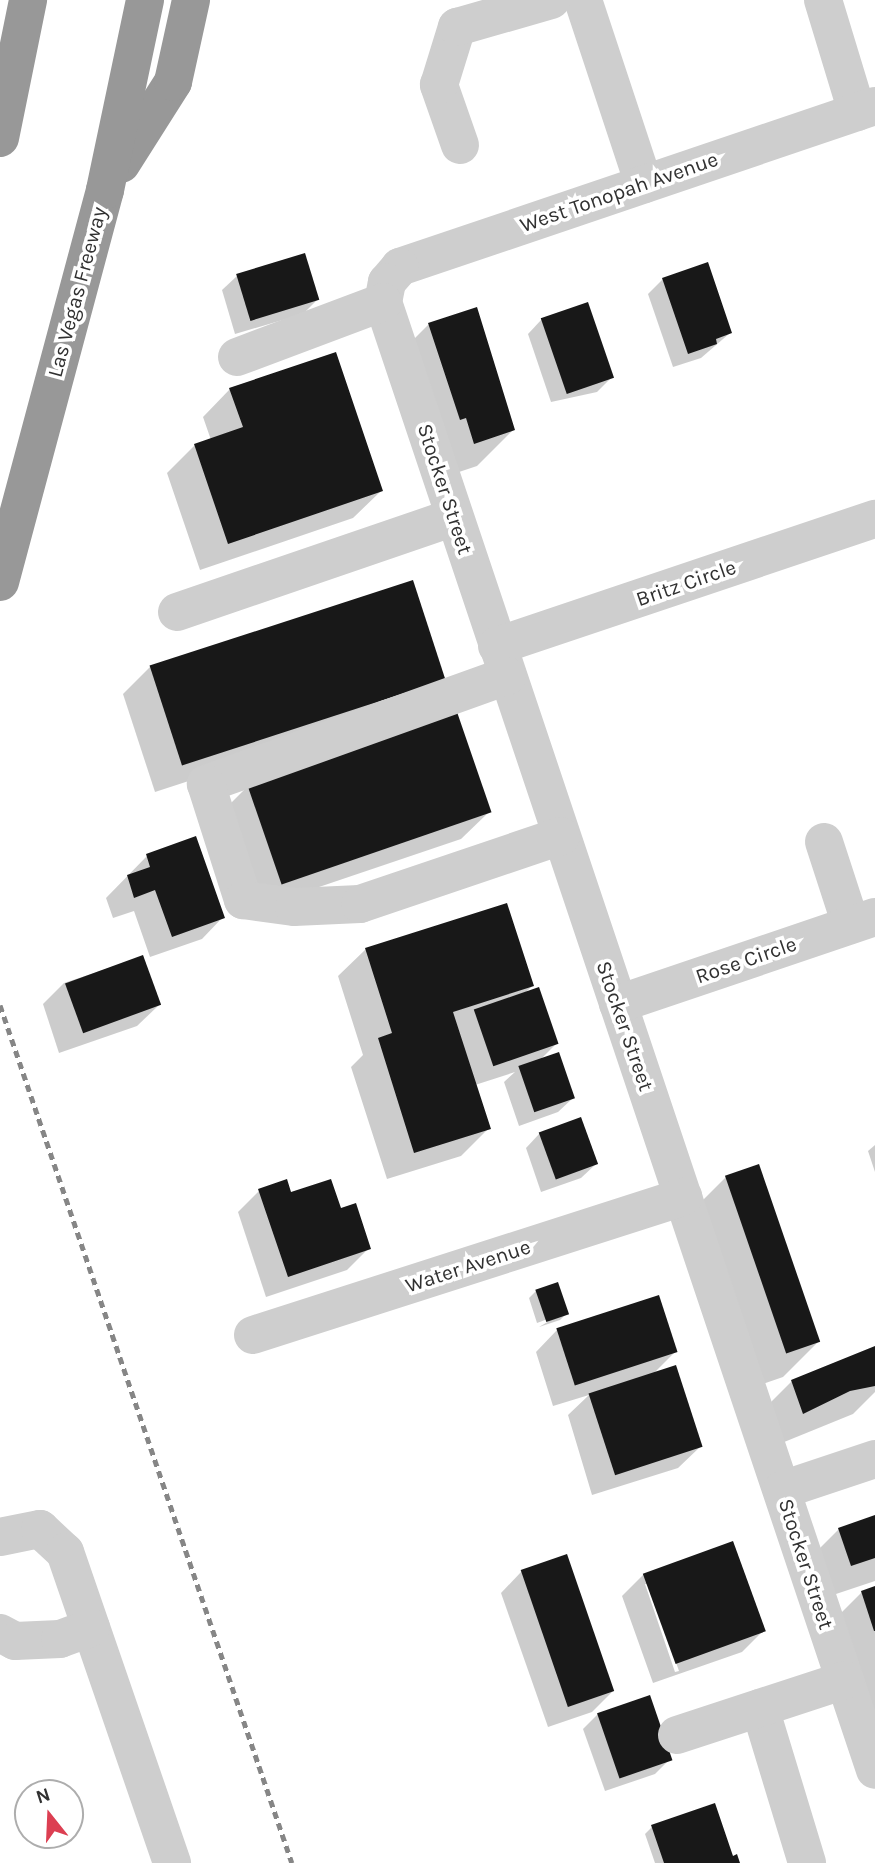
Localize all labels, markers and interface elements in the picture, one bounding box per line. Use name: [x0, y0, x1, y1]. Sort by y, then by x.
street label: West Tonopah Avenue: [517, 146, 721, 238]
street label: Las Vegas Freeway: [42, 204, 112, 380]
street label: Stocker Street: [412, 421, 478, 557]
street label: Britz Circle: [633, 554, 739, 612]
street label: Rose Circle: [692, 931, 800, 989]
street label: Stocker Street: [591, 958, 659, 1094]
street label: Water Avenue: [402, 1234, 534, 1298]
street label: Stocker Street: [773, 1496, 839, 1632]
north arrow: [14, 1779, 84, 1849]
text: N: [33, 1783, 53, 1808]

